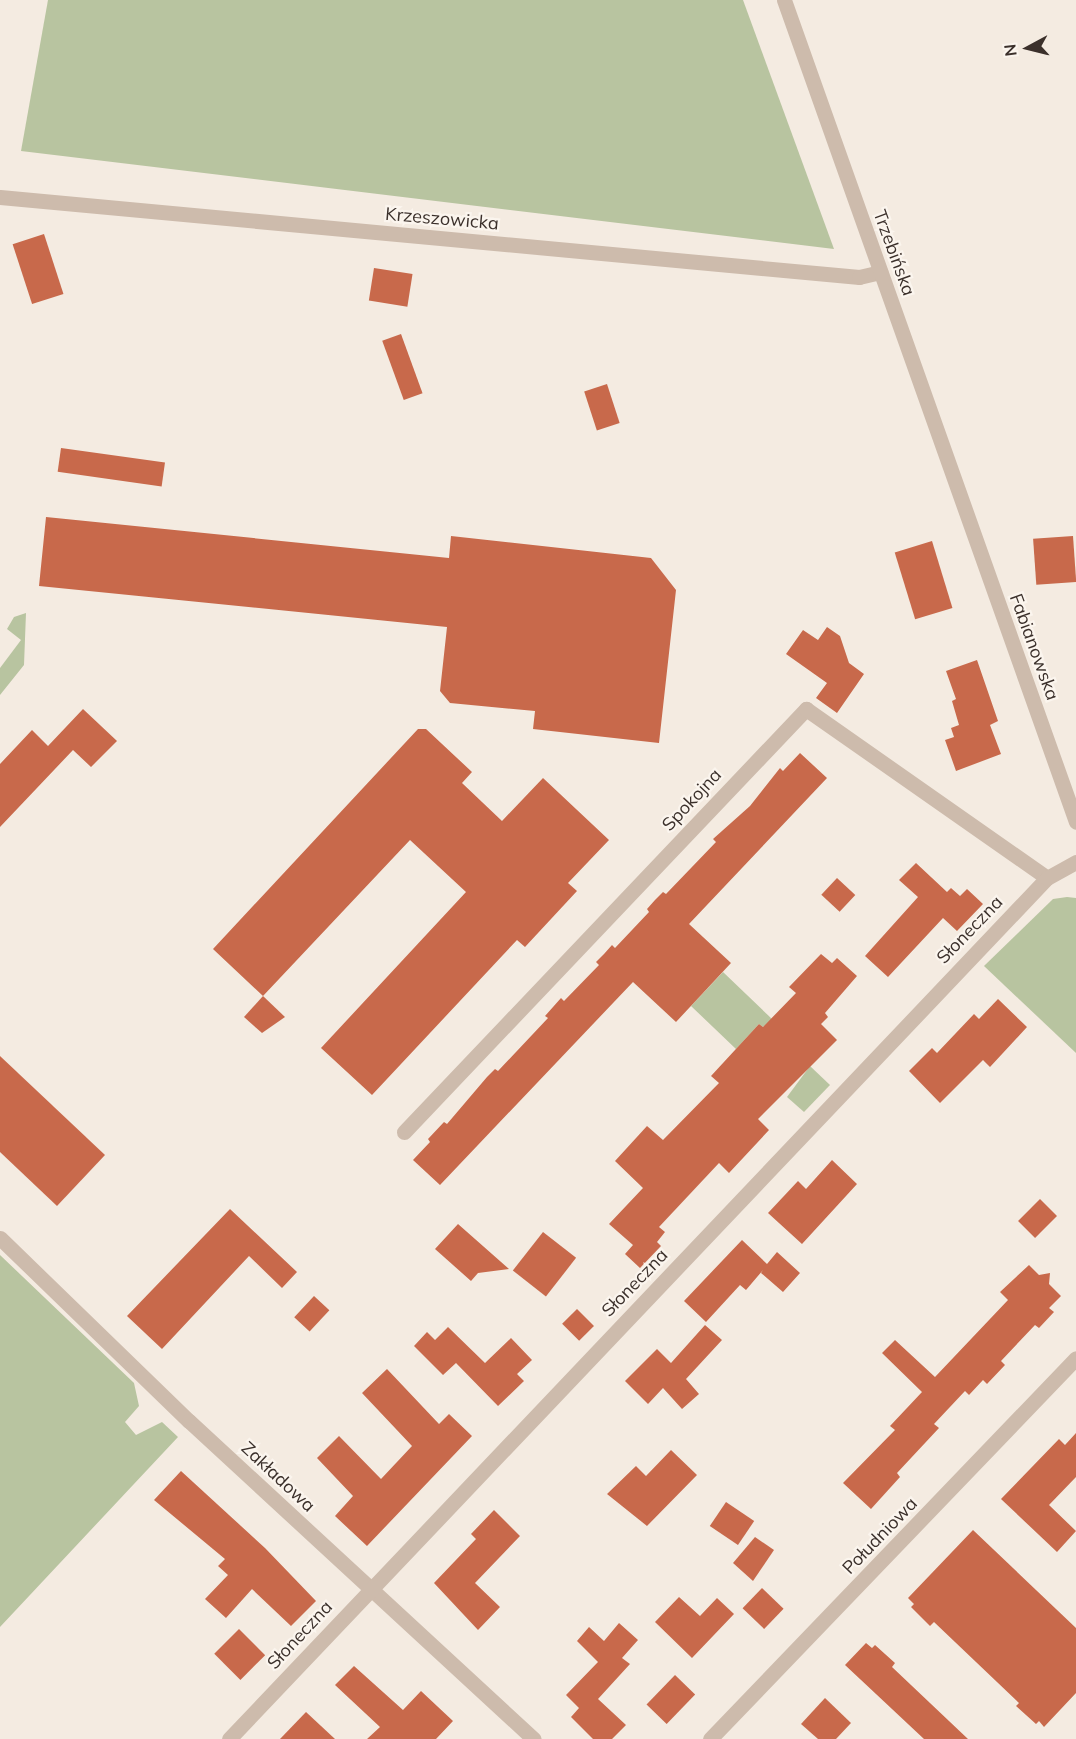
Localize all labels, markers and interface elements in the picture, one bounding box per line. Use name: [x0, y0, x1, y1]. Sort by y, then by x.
north arrow: [998, 18, 1058, 78]
text: N: [999, 43, 1021, 57]
street label: Krzeszowicka: [384, 203, 500, 235]
street label: Trzebińska: [869, 207, 919, 299]
street label: Fabianowska: [1005, 591, 1063, 703]
street label: Spokojna: [658, 764, 726, 836]
street label: Słoneczna: [932, 892, 1008, 968]
street label: Słoneczna: [597, 1245, 673, 1321]
street label: Zakładowa: [237, 1437, 319, 1517]
street label: Południowa: [838, 1493, 922, 1579]
street label: Słoneczna: [263, 1596, 337, 1674]

